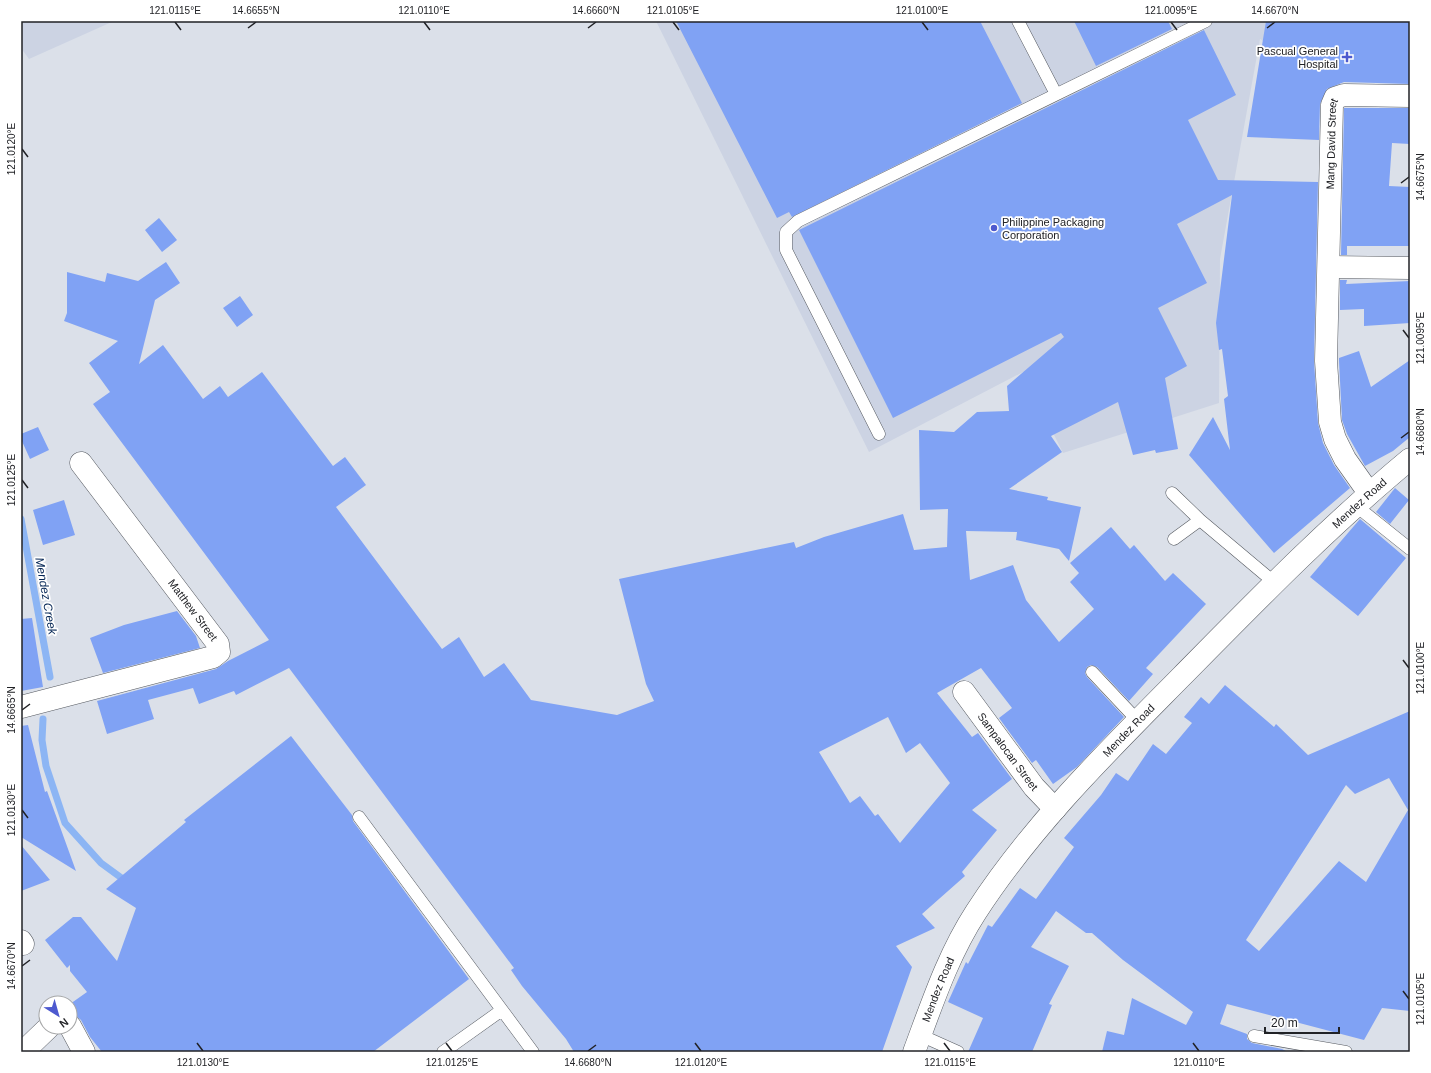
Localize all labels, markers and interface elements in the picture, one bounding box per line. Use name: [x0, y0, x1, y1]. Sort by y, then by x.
text: 121.0115°E: [149, 5, 201, 16]
text: 14.6655°N: [232, 5, 280, 16]
text: 121.0110°E: [398, 5, 450, 16]
text: 14.6660°N: [572, 5, 620, 16]
text: 121.0105°E: [647, 5, 700, 16]
text: 121.0100°E: [896, 5, 949, 16]
text: 121.0095°E: [1145, 5, 1198, 16]
text: 14.6670°N: [1251, 5, 1299, 16]
place label: Pascual General Hospital: [1257, 45, 1338, 70]
marker: Pascual General Hospital: [1341, 51, 1353, 63]
street label: Mang David Street: [1324, 96, 1340, 190]
text: 121.0120°E: [6, 122, 17, 175]
text: 14.6675°N: [1415, 153, 1426, 201]
place label: Philippine Packaging Corporation: [1002, 216, 1104, 241]
marker: Philippine Packaging Corporation: [989, 223, 999, 233]
text: 121.0095°E: [1415, 311, 1426, 364]
text: 14.6680°N: [1415, 408, 1426, 456]
text: 121.0125°E: [6, 453, 17, 506]
street label: Mendez Road: [1330, 476, 1389, 530]
water label: Mendez Creek: [32, 556, 60, 637]
street label: Matthew Street: [166, 577, 220, 643]
text: 121.0100°E: [1415, 641, 1426, 694]
text: 14.6665°N: [6, 686, 17, 734]
street label: Mendez Road: [1100, 702, 1157, 759]
street label: Sampalocan Street: [975, 710, 1040, 793]
text: 121.0130°E: [6, 783, 17, 836]
text: 14.6670°N: [6, 942, 17, 990]
street label: Mendez Road: [920, 955, 956, 1023]
text: 121.0105°E: [1415, 972, 1426, 1025]
north arrow: [38, 995, 78, 1035]
scale bar: [1265, 1009, 1339, 1035]
text: N: [57, 1016, 71, 1030]
text: 20 m: [1271, 1016, 1298, 1030]
text: 121.0130°E: [177, 1057, 230, 1068]
text: 121.0125°E: [426, 1057, 479, 1068]
text: 14.6680°N: [564, 1057, 612, 1068]
text: 121.0120°E: [675, 1057, 728, 1068]
text: 121.0115°E: [924, 1057, 976, 1068]
text: 121.0110°E: [1173, 1057, 1225, 1068]

